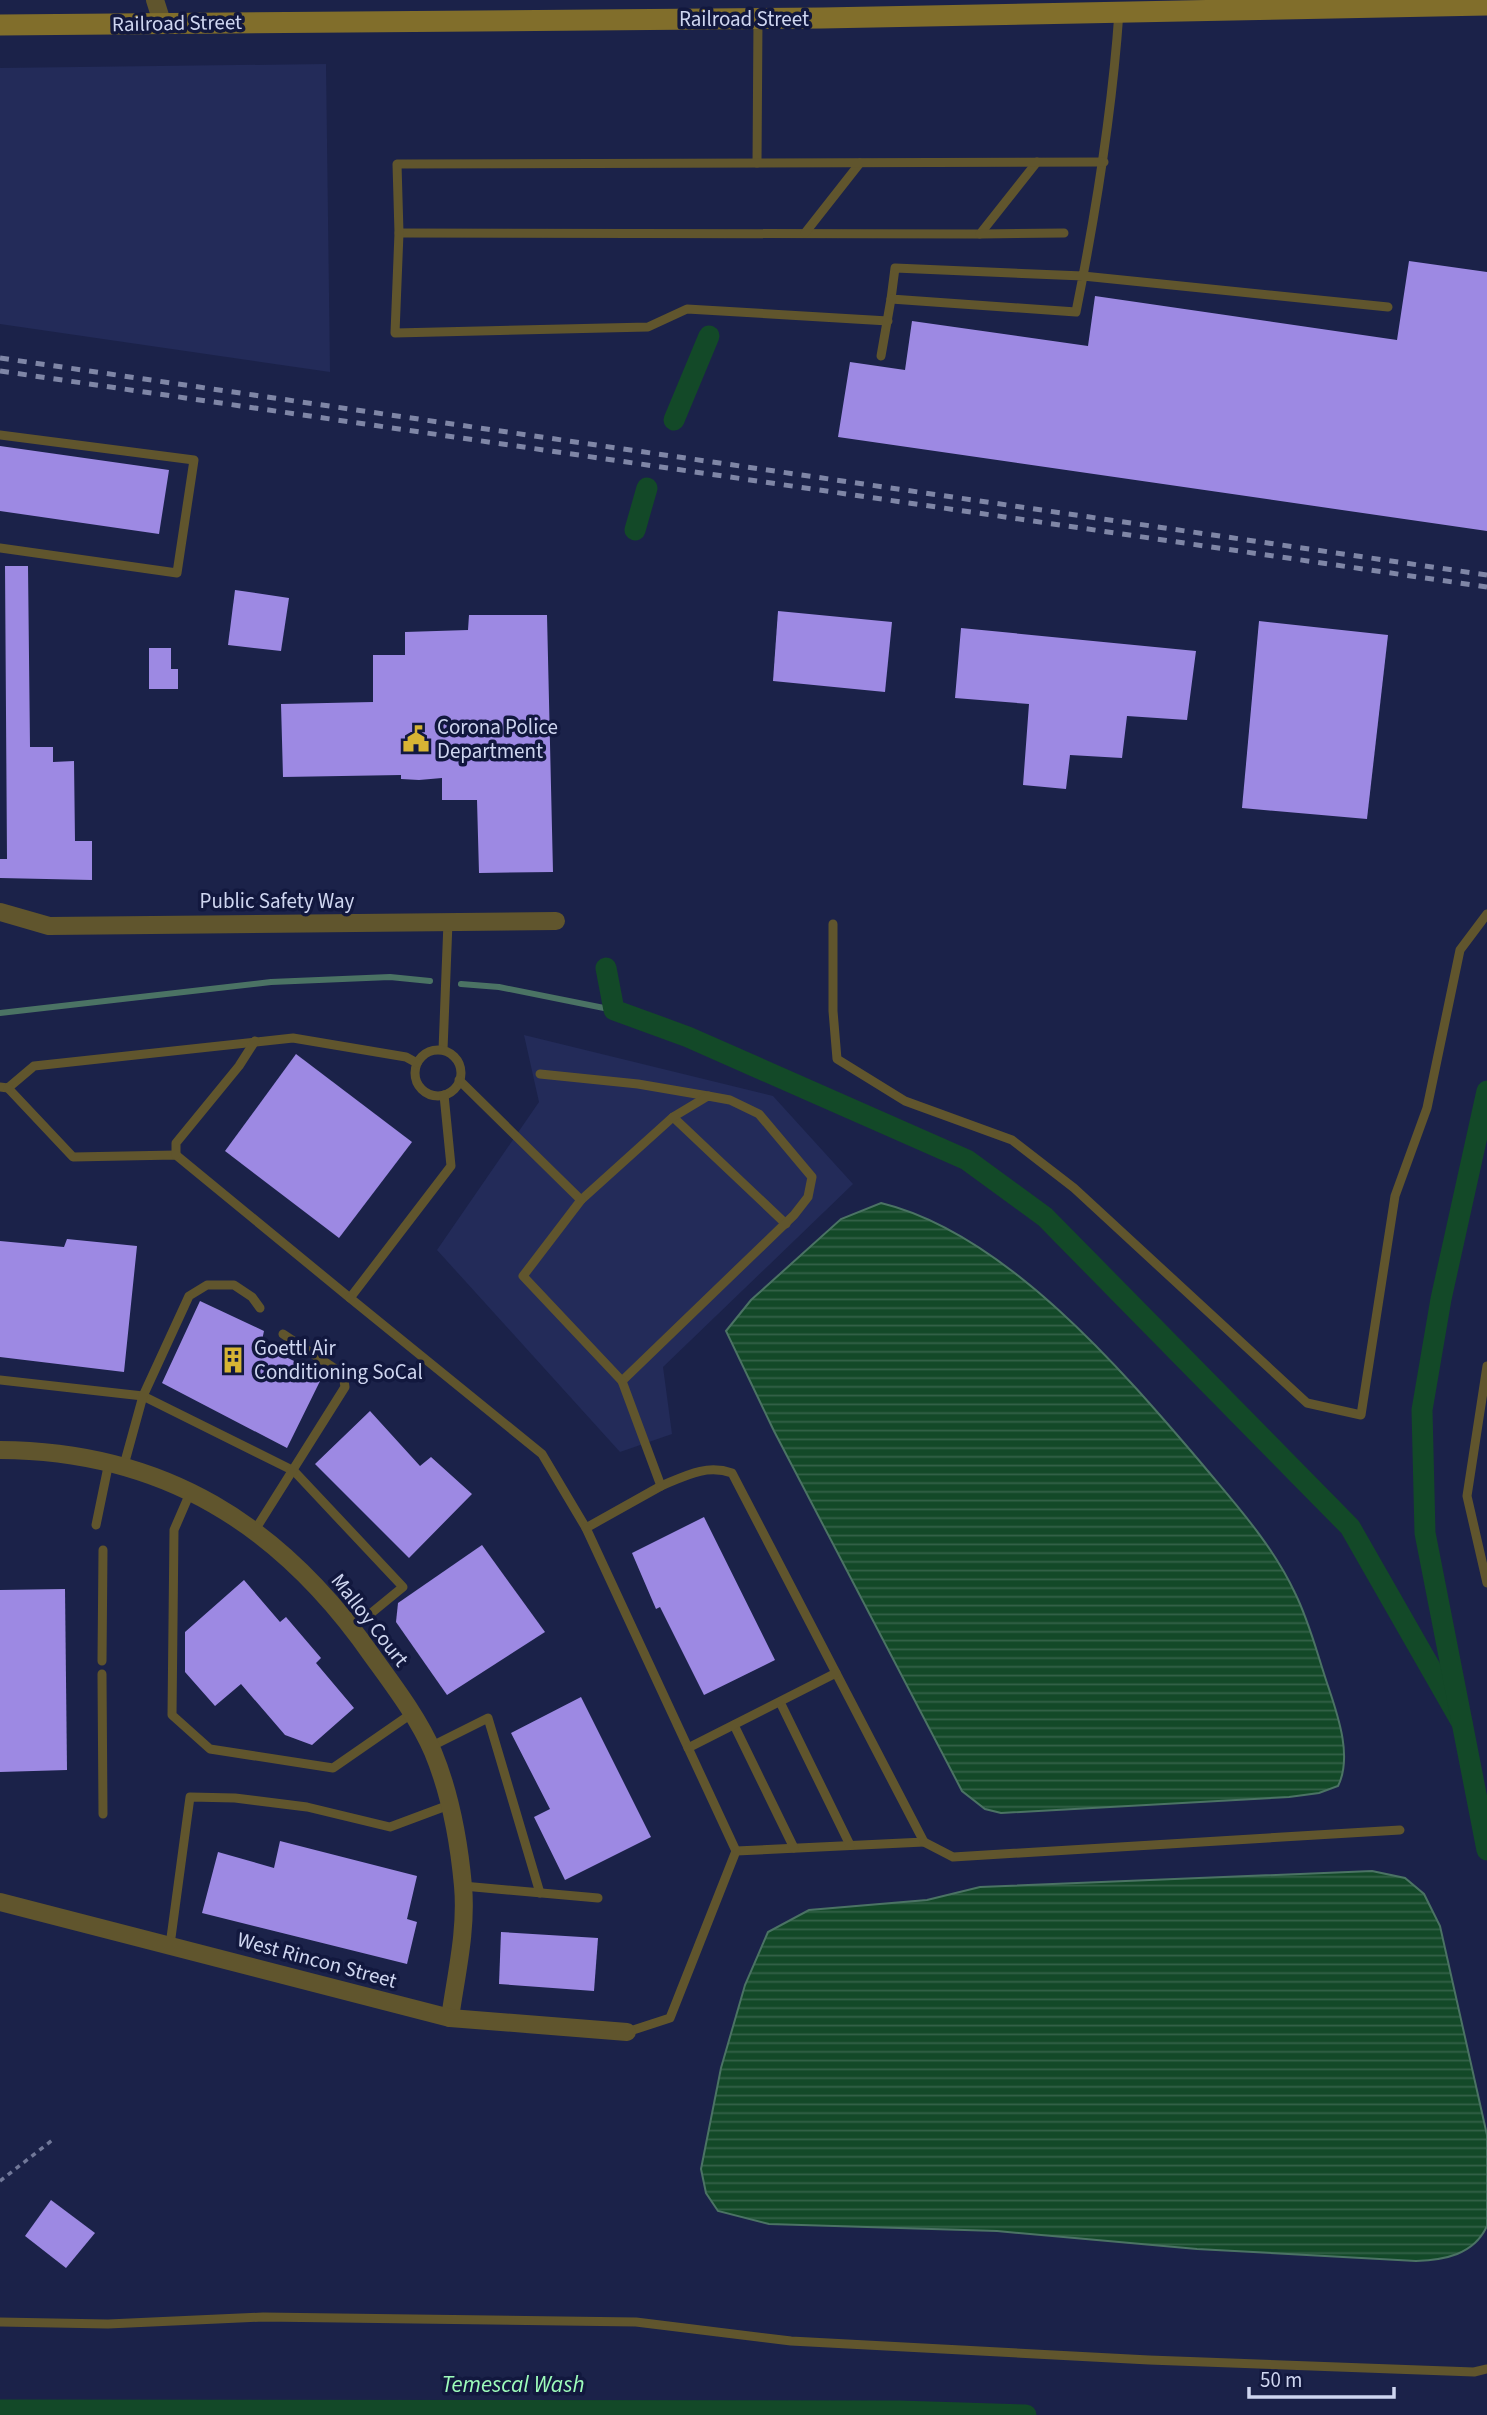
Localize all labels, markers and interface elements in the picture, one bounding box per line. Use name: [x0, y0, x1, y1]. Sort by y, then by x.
street label: Railroad Street: [679, 4, 809, 34]
street label: Railroad Street: [112, 7, 242, 39]
place label: Corona Police Department: [437, 712, 558, 766]
public building icon: Corona Police Department: [401, 724, 431, 754]
street label: Public Safety Way: [200, 886, 355, 916]
place label: Goettl Air Conditioning SoCal: [254, 1333, 423, 1387]
building icon: Goettl Air Conditioning SoCal: [218, 1345, 248, 1375]
street label: Malloy Court: [324, 1567, 416, 1673]
street label: West Rincon Street: [234, 1924, 400, 1996]
scale bar: [1249, 2356, 1394, 2400]
text: 50 m: [1260, 2365, 1302, 2395]
water label: Temescal Wash: [442, 2368, 584, 2401]

